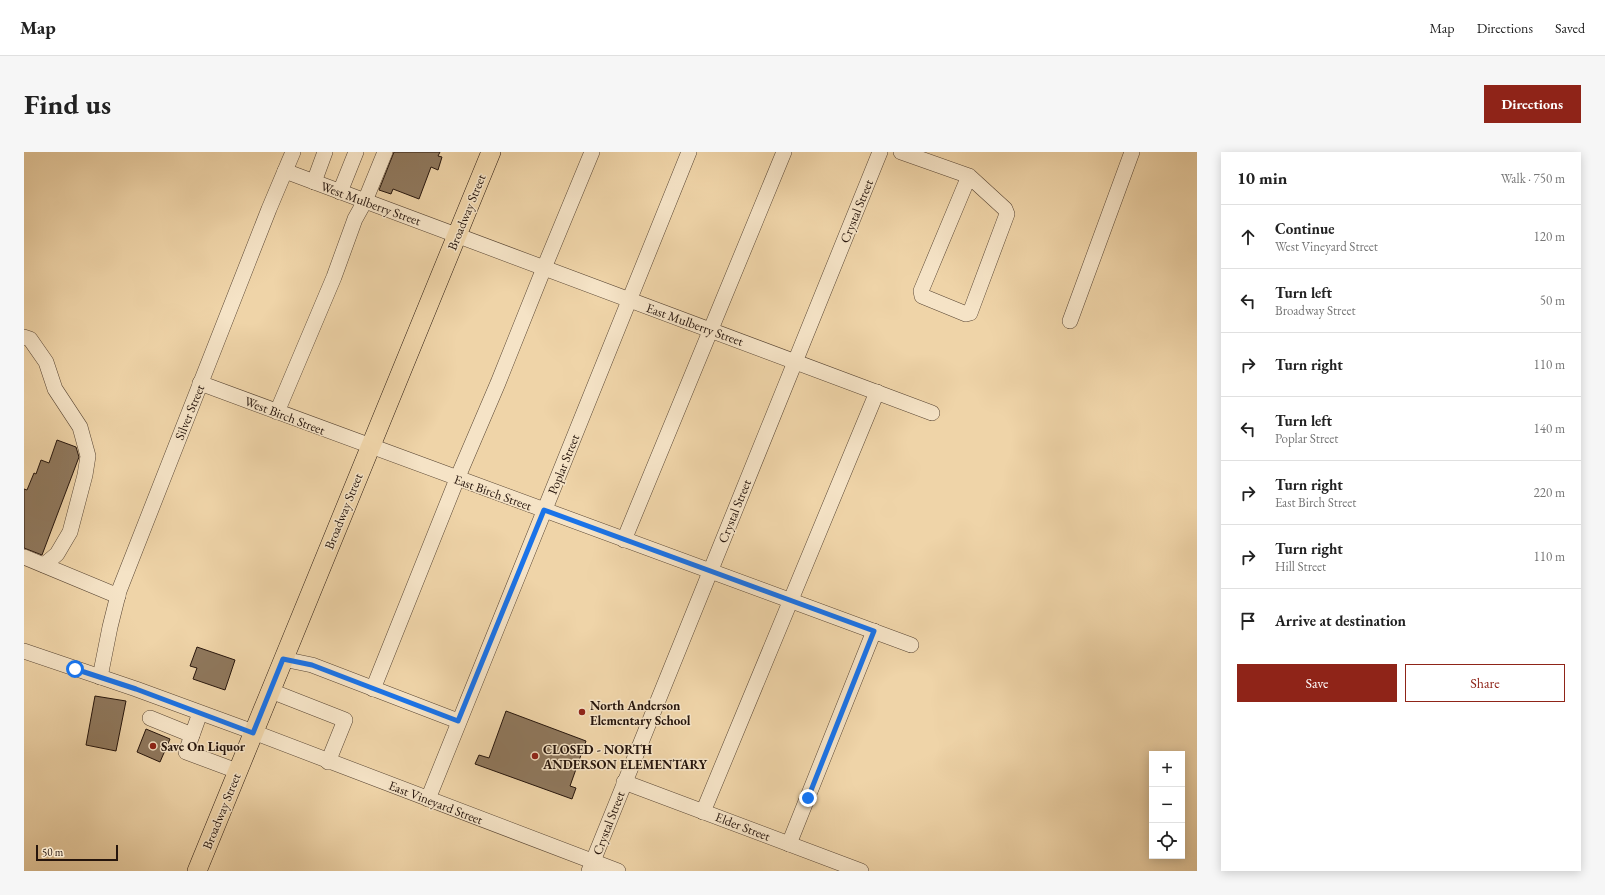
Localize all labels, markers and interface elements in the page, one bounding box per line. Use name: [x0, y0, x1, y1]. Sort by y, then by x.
text: Map: [20, 15, 56, 40]
text: Map: [1429, 19, 1455, 37]
text: Directions: [1477, 19, 1533, 37]
text: Saved: [1555, 19, 1585, 37]
button: Directions: [1484, 85, 1581, 123]
text: Find us: [24, 86, 111, 122]
text: 10 min: [1237, 167, 1287, 189]
text: Walk · 750 m: [1501, 170, 1565, 187]
street label: Broadway Street: [443, 172, 489, 253]
street label: West Mulberry Street: [318, 177, 423, 230]
street label: Crystal Street: [836, 177, 877, 245]
text: Continue: [1275, 219, 1335, 238]
icon: ahead: [1237, 226, 1259, 248]
text: 120 m: [1534, 228, 1565, 245]
text: West Vineyard Street: [1275, 238, 1378, 255]
text: Turn left: [1275, 283, 1332, 302]
icon: left: [1237, 290, 1259, 312]
text: 50 m: [1540, 292, 1565, 309]
street label: East Mulberry Street: [644, 299, 746, 350]
text: Broadway Street: [1275, 302, 1356, 319]
icon: right: [1237, 354, 1259, 376]
text: Turn right: [1275, 355, 1343, 374]
text: 110 m: [1534, 356, 1565, 373]
street label: Silver Street: [171, 382, 208, 442]
street label: West Birch Street: [242, 392, 327, 439]
text: Turn left: [1275, 411, 1332, 430]
icon: left: [1237, 418, 1259, 440]
text: 140 m: [1534, 420, 1565, 437]
text: Poplar Street: [1275, 430, 1338, 447]
street label: Poplar Street: [544, 432, 583, 497]
street label: Broadway Street: [320, 471, 366, 552]
street label: East Birch Street: [452, 471, 534, 514]
text: Turn right: [1275, 475, 1343, 494]
street label: Crystal Street: [714, 477, 755, 545]
icon: right: [1237, 482, 1259, 504]
text: 220 m: [1534, 484, 1565, 501]
text: East Birch Street: [1275, 494, 1356, 511]
text: Turn right: [1275, 539, 1343, 558]
icon: right: [1237, 546, 1259, 568]
text: 110 m: [1534, 548, 1565, 565]
text: Hill Street: [1275, 558, 1326, 575]
icon: arrive: [1237, 610, 1259, 632]
text: Arrive at destination: [1275, 611, 1406, 630]
route start: [66, 660, 84, 678]
button: Save: [1237, 664, 1397, 702]
button: Share: [1405, 664, 1565, 702]
place label: North Anderson Elementary School: [590, 697, 691, 729]
marker: North Anderson Elementary School: [577, 707, 587, 717]
place label: Save On Liquor: [161, 738, 246, 755]
marker: Save On Liquor: [148, 741, 158, 751]
place label: CLOSED - NORTH ANDERSON ELEMENTARY: [542, 741, 707, 773]
marker: CLOSED - NORTH ANDERSON ELEMENTARY: [530, 751, 540, 761]
map controls: [1149, 751, 1185, 859]
button: +: [1149, 751, 1185, 787]
street label: Broadway Street: [198, 771, 244, 852]
street label: East Vineyard Street: [386, 777, 485, 828]
button: −: [1149, 787, 1185, 823]
street label: Crystal Street: [589, 789, 628, 858]
route end: [799, 789, 817, 807]
street label: Elder Street: [713, 808, 773, 845]
button: locate: [1149, 823, 1185, 859]
scale bar: [36, 843, 118, 862]
text: 50 m: [42, 845, 63, 859]

